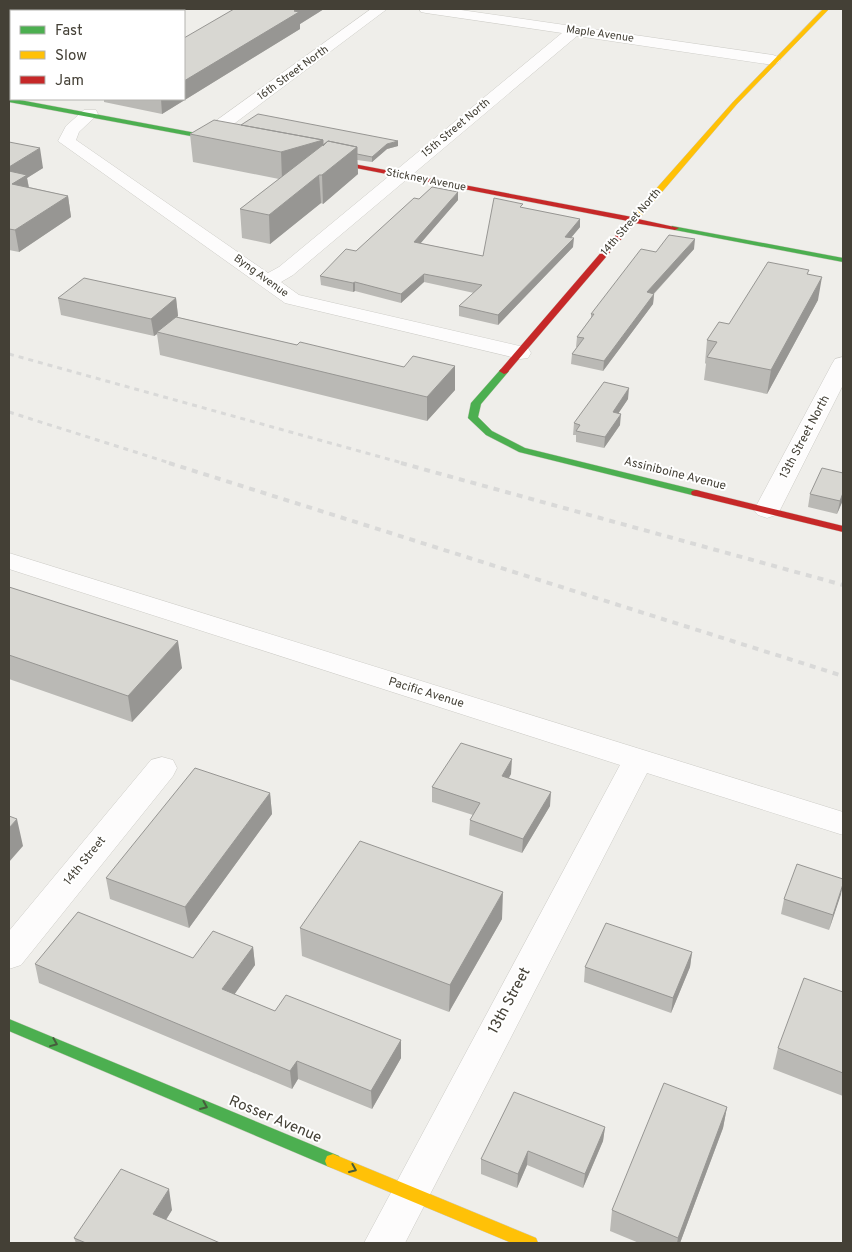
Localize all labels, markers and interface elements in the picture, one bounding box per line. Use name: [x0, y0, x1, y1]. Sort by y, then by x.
legend: [10, 10, 185, 100]
text: Fast: [55, 22, 83, 41]
street label: Maple Avenue: [565, 22, 635, 46]
street label: 16th Street North: [255, 42, 331, 104]
text: Slow: [55, 47, 87, 66]
text: Jam: [55, 72, 84, 91]
street label: 15th Street North: [419, 95, 493, 161]
street label: Stickney Avenue: [385, 165, 467, 195]
street label: 14th Street North: [598, 185, 664, 259]
street label: Byng Avenue: [231, 251, 291, 301]
street label: 13th Street North: [776, 393, 834, 481]
street label: Assiniboine Avenue: [622, 454, 728, 494]
street label: Pacific Avenue: [386, 674, 466, 712]
street label: 14th Street: [60, 833, 110, 889]
street label: 13th Street: [484, 964, 536, 1038]
one-way arrow: [49, 1037, 58, 1048]
street label: Rosser Avenue: [226, 1092, 324, 1148]
one-way arrow: [199, 1099, 208, 1110]
one-way arrow: [348, 1163, 357, 1174]

